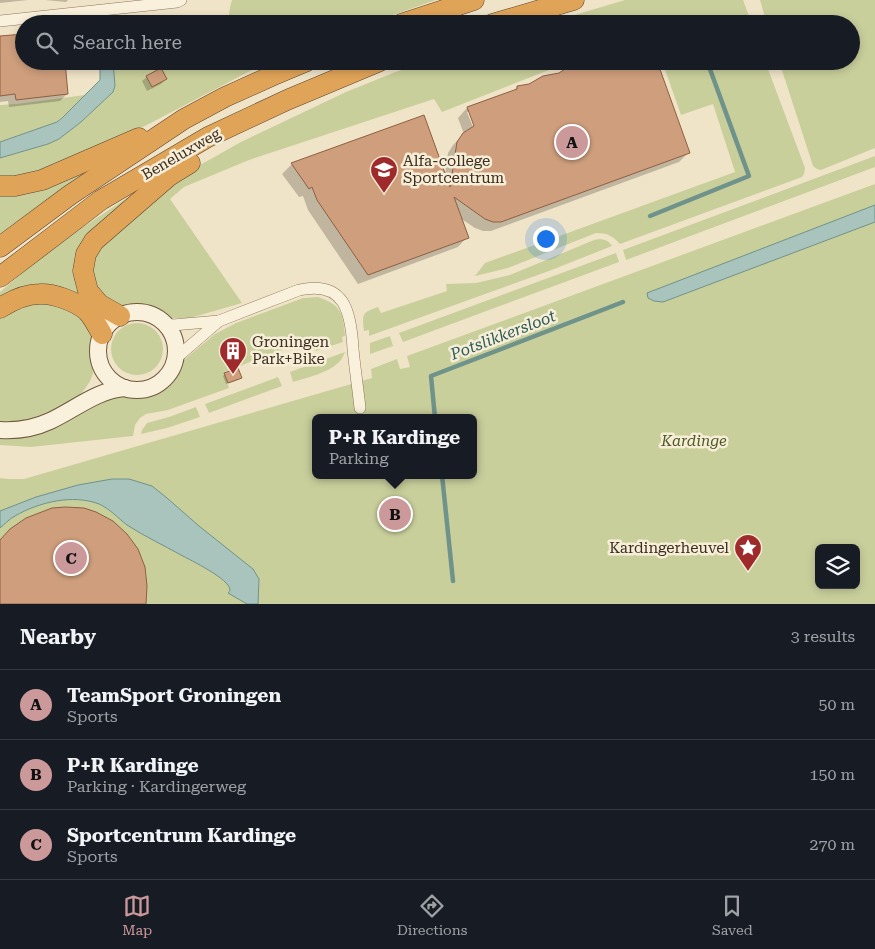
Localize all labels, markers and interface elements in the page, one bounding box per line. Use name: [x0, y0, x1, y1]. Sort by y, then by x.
search box: [15, 15, 860, 70]
icon: search: [33, 29, 61, 57]
text: Search here: [73, 31, 182, 54]
pin: A: [556, 123, 588, 161]
street label: Beneluxweg: [138, 124, 224, 184]
place label: Alfa-college Sportcentrum: [403, 152, 505, 187]
school or university icon: Alfa-college Sportcentrum: [369, 155, 399, 194]
your location: [533, 226, 559, 252]
water label: Potslikkersloot: [447, 306, 558, 364]
place label: Groningen Park+Bike: [252, 333, 329, 368]
building icon: Groningen Park+Bike: [218, 336, 248, 375]
popup: [312, 414, 477, 479]
text: P+R Kardinge: [329, 426, 460, 449]
park label: Kardinge: [660, 432, 727, 450]
text: Parking: [329, 449, 388, 468]
pin: B: [379, 495, 411, 533]
place icon: Kardingerheuvel: [733, 533, 763, 572]
pin: C: [55, 539, 87, 577]
place label: Kardingerheuvel: [609, 539, 729, 557]
map controls: [815, 544, 860, 589]
button: layers: [815, 544, 860, 589]
text: Nearby: [20, 625, 96, 649]
text: 3 results: [791, 627, 855, 646]
text: TeamSport Groningen: [67, 684, 281, 707]
text: A: [30, 695, 42, 714]
text: 50 m: [818, 695, 855, 714]
text: Sports: [67, 707, 118, 726]
text: P+R Kardinge: [67, 754, 199, 777]
text: B: [30, 765, 42, 784]
text: 150 m: [809, 765, 855, 784]
text: Parking · Kardingerweg: [67, 777, 246, 796]
text: Sportcentrum Kardinge: [67, 824, 296, 847]
text: C: [30, 835, 42, 854]
text: 270 m: [809, 835, 855, 854]
text: Sports: [67, 847, 118, 866]
tab: Map: [122, 892, 152, 938]
tab: Directions: [397, 892, 467, 938]
tab: Saved: [712, 892, 753, 938]

